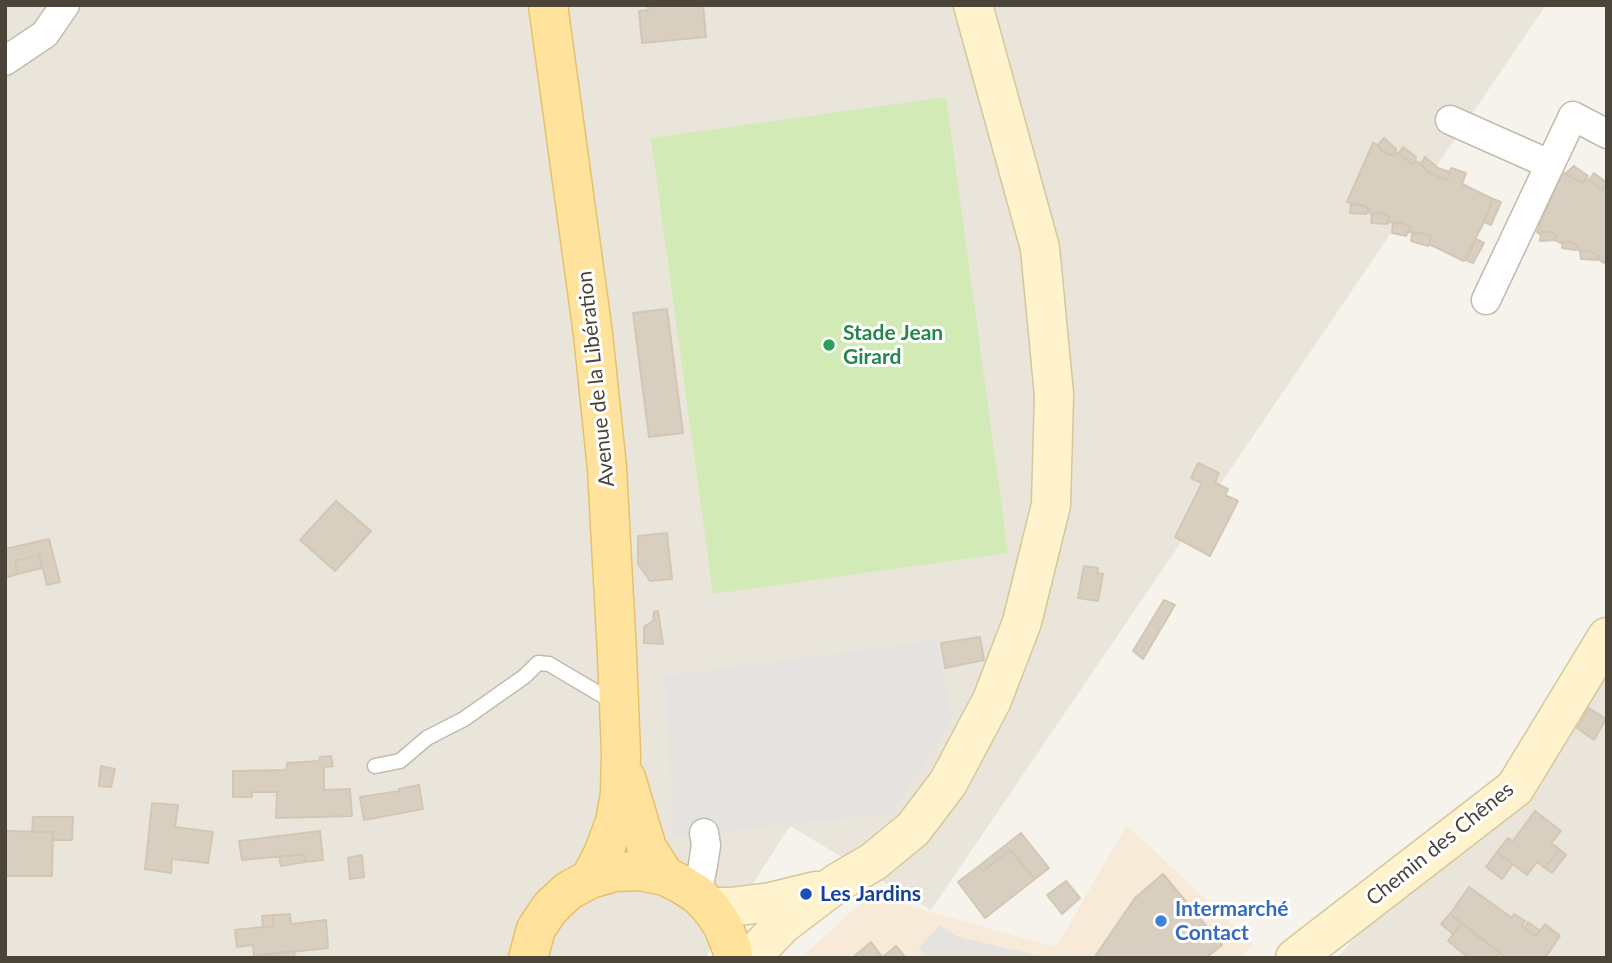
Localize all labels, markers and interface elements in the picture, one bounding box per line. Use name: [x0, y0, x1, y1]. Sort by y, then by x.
street label: Avenue de la Libération: [572, 270, 620, 488]
place label: Stade Jean Girard: [843, 320, 943, 370]
marker: Stade Jean Girard: [821, 337, 837, 353]
street label: Chemin des Chênes: [1361, 777, 1519, 911]
place label: Les Jardins: [820, 881, 921, 907]
marker: Les Jardins: [798, 886, 814, 902]
place label: Intermarché Contact: [1175, 896, 1288, 946]
marker: Intermarché Contact: [1153, 913, 1169, 929]

